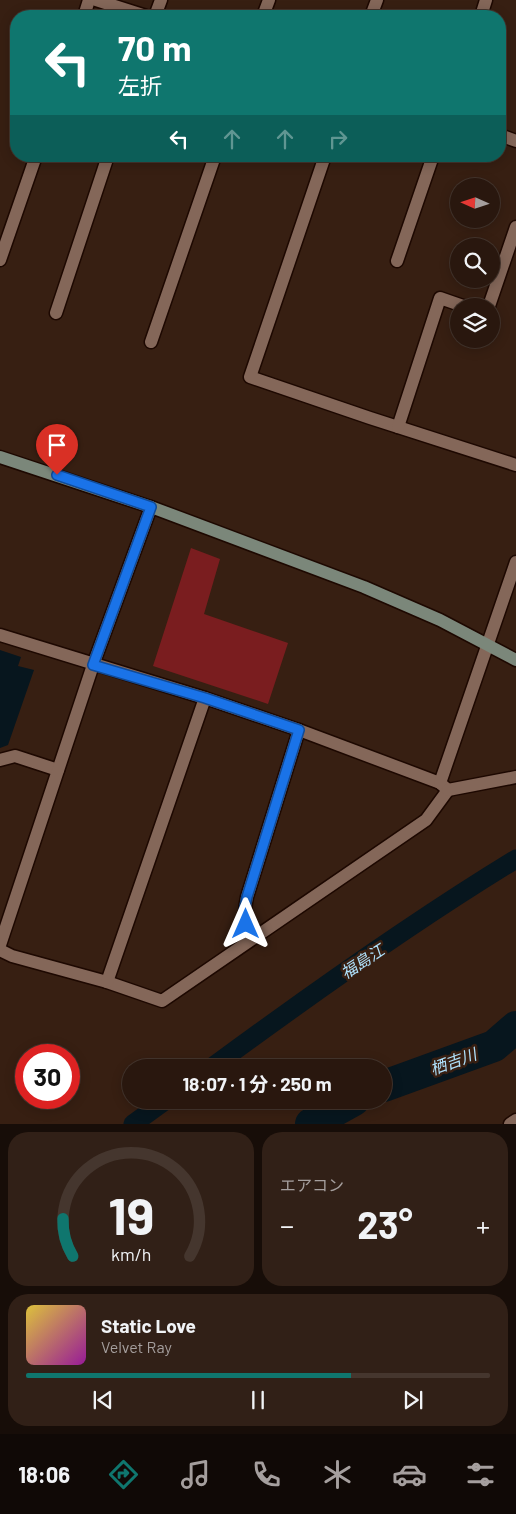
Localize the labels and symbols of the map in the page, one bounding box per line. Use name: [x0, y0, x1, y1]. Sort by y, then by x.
north arrow: [450, 178, 500, 228]
pin: [36, 424, 78, 475]
position arrow: [219, 897, 271, 949]
water label: 福島江: [337, 939, 389, 982]
water label: 栖吉川: [427, 1043, 481, 1078]
speed limit sign: 30: [15, 1044, 80, 1109]

